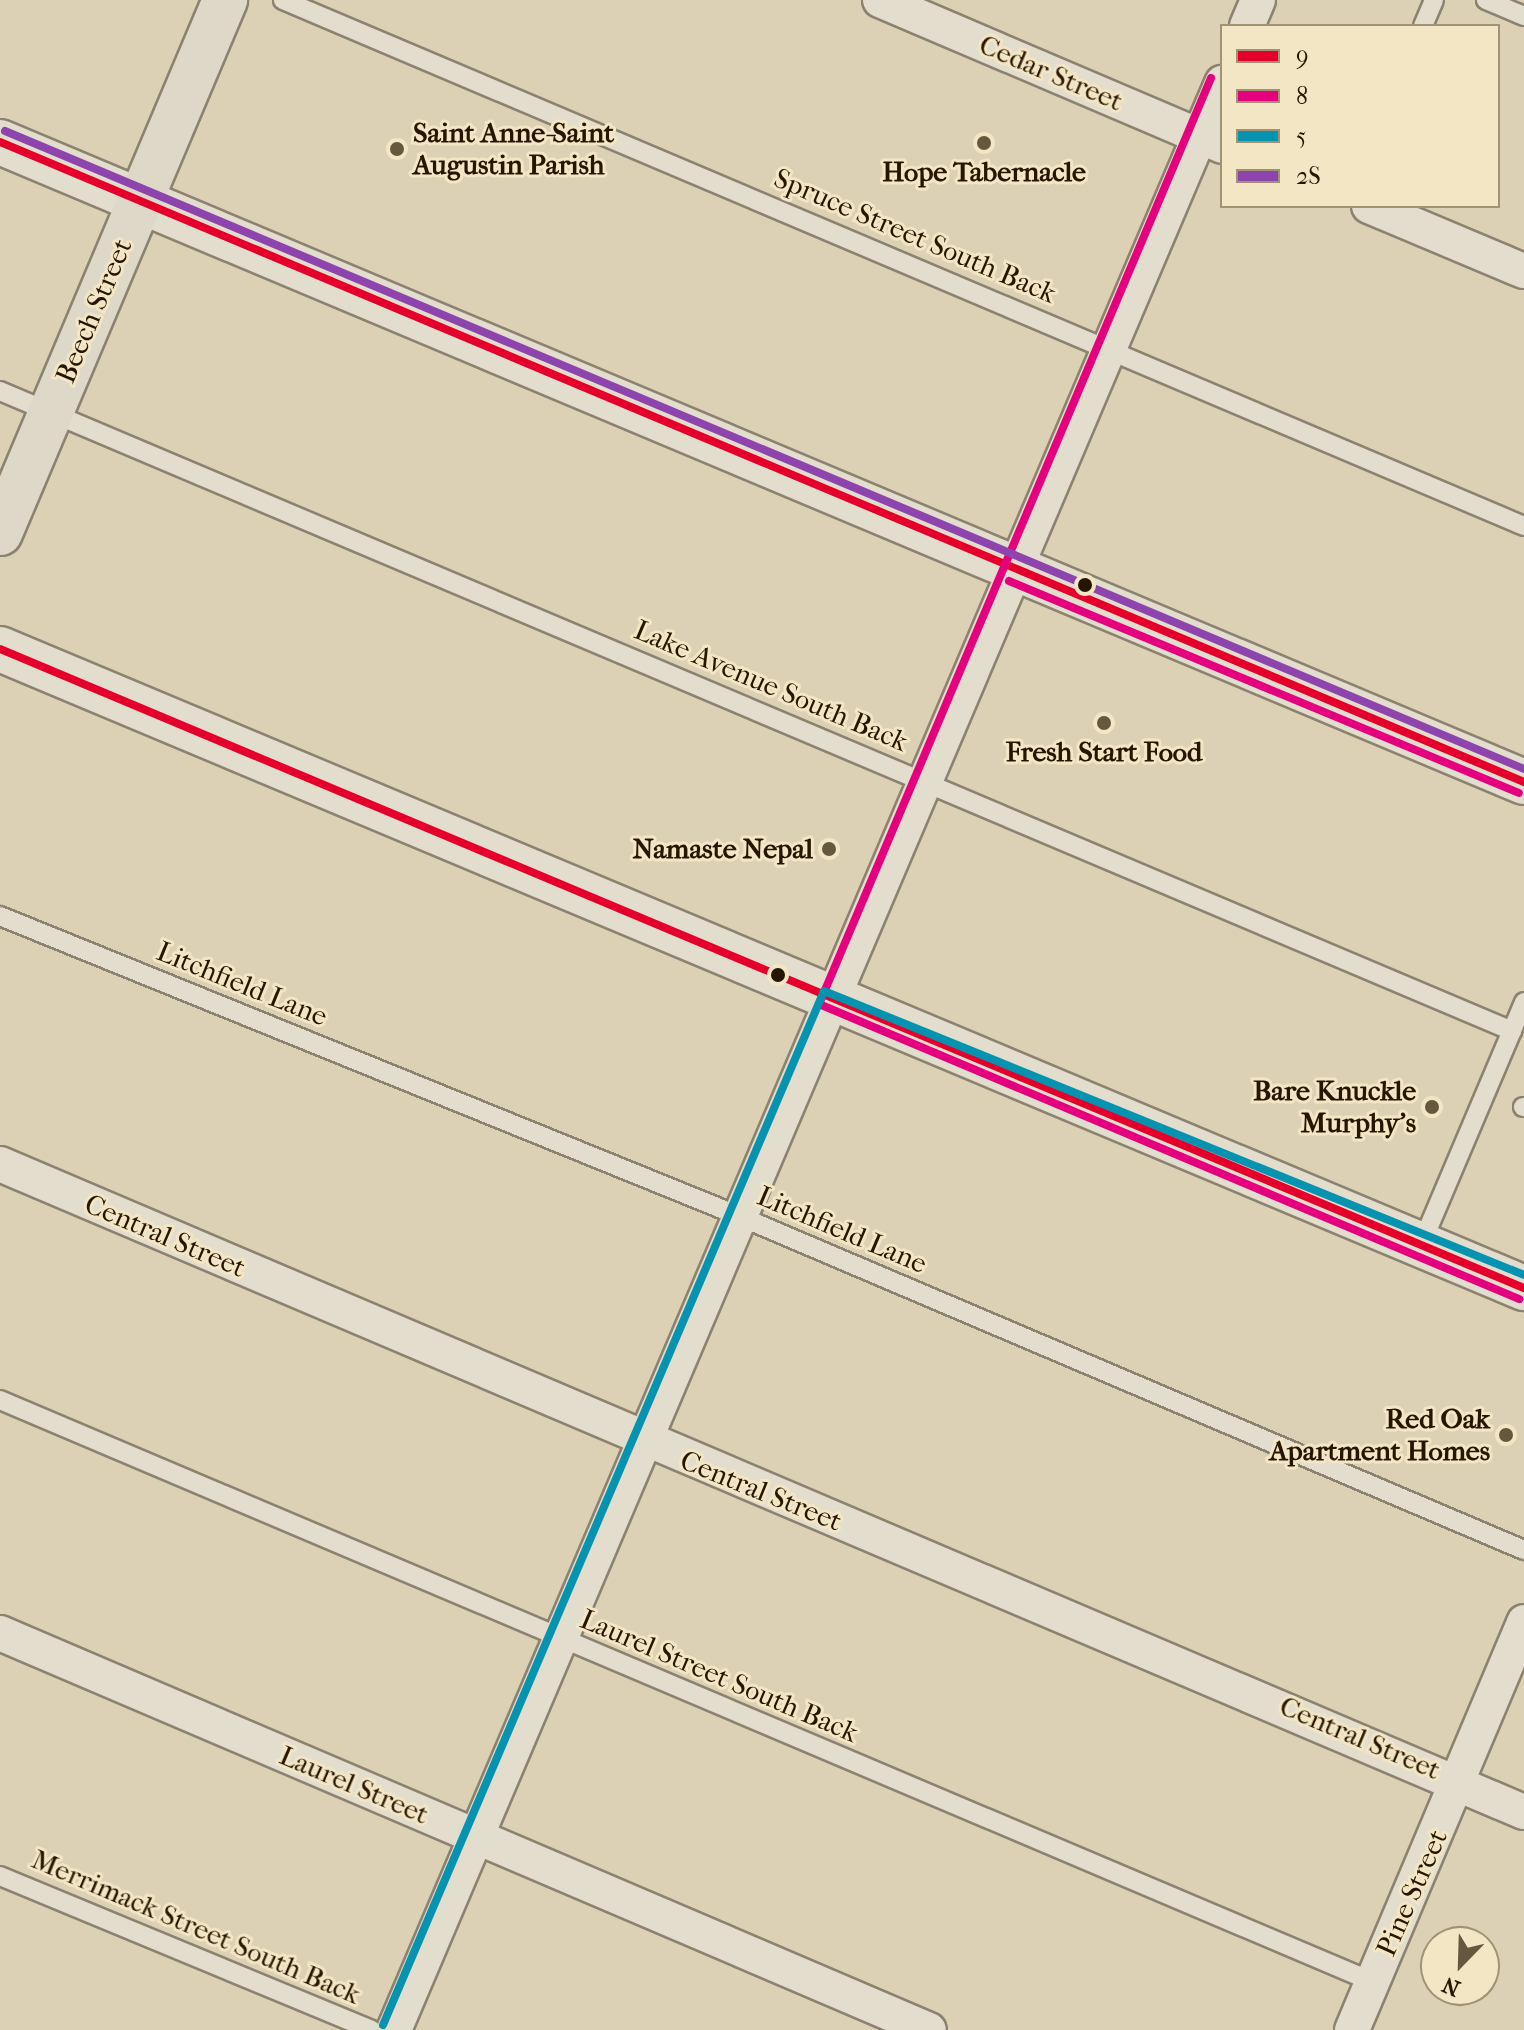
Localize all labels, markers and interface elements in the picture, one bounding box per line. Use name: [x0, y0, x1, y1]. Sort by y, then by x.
legend: [1220, 24, 1500, 208]
street label: Cedar Street: [974, 28, 1128, 118]
text: 9: [1296, 42, 1309, 70]
text: 8: [1296, 82, 1308, 110]
place label: Saint Anne-Saint Augustin Parish: [413, 116, 614, 182]
text: 5: [1296, 122, 1306, 150]
marker: Hope Tabernacle: [975, 134, 993, 152]
marker: Saint Anne-Saint Augustin Parish: [388, 140, 406, 158]
place label: Hope Tabernacle: [882, 155, 1086, 189]
street label: Spruce Street South Back: [769, 161, 1061, 311]
text: 2S: [1296, 162, 1321, 190]
street label: Beech Street: [48, 234, 140, 388]
unlabelled marker: [1077, 577, 1093, 593]
street label: Lake Avenue South Back: [629, 613, 913, 759]
marker: Fresh Start Food: [1095, 714, 1113, 732]
place label: Fresh Start Food: [1006, 735, 1202, 769]
place label: Namaste Nepal: [633, 832, 813, 866]
marker: Namaste Nepal: [820, 840, 838, 858]
street label: Litchfield Lane: [152, 935, 332, 1033]
unlabelled marker: [770, 967, 786, 983]
place label: Bare Knuckle Murphy's: [1253, 1074, 1416, 1140]
marker: Bare Knuckle Murphy's: [1423, 1098, 1441, 1116]
street label: Litchfield Lane: [752, 1179, 932, 1281]
street label: Central Street: [80, 1187, 250, 1285]
place label: Red Oak Apartment Homes: [1269, 1402, 1490, 1468]
marker: Red Oak Apartment Homes: [1497, 1426, 1515, 1444]
street label: Central Street: [675, 1443, 847, 1539]
street label: Laurel Street South Back: [575, 1602, 863, 1750]
street label: Central Street: [1275, 1689, 1445, 1787]
street label: Laurel Street: [274, 1739, 434, 1831]
street label: Pine Street: [1369, 1824, 1455, 1962]
street label: Merrimack Street South Back: [27, 1842, 365, 2012]
north arrow: [1420, 1926, 1500, 2006]
text: N: [1439, 1971, 1464, 2001]

